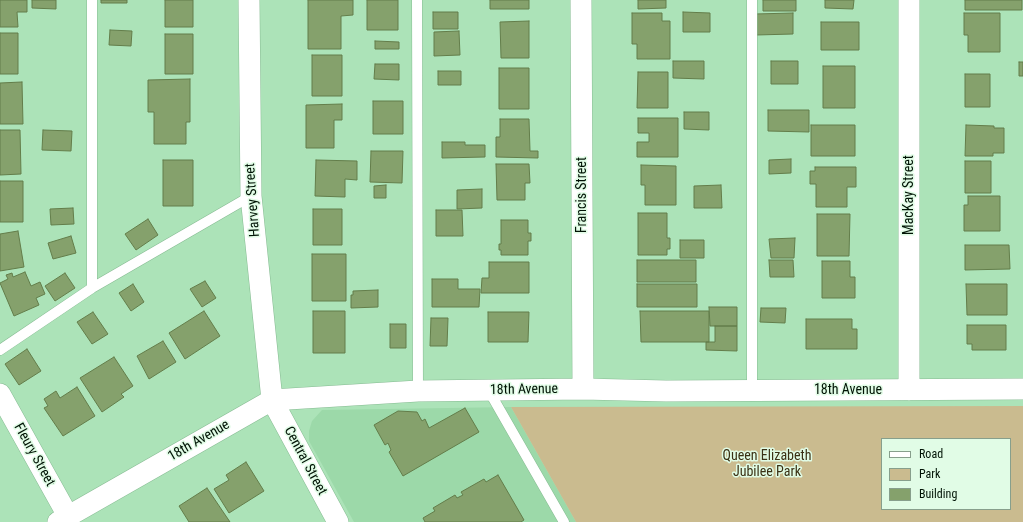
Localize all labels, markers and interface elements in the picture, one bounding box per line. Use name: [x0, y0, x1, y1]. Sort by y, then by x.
street label: MacKay Street: [901, 155, 917, 235]
street label: Francis Street: [574, 157, 590, 233]
street label: Harvey Street: [242, 163, 264, 237]
street label: 18th Avenue: [490, 381, 558, 399]
street label: 18th Avenue: [814, 382, 882, 398]
street label: 18th Avenue: [165, 417, 233, 465]
street label: Fleury Street: [10, 421, 58, 489]
street label: Central Street: [280, 424, 330, 498]
legend: [881, 438, 1011, 510]
text: Road: [919, 447, 943, 461]
park label: Queen Elizabeth Jubilee Park: [723, 448, 811, 480]
text: Park: [919, 467, 940, 481]
text: Building: [919, 487, 957, 501]

